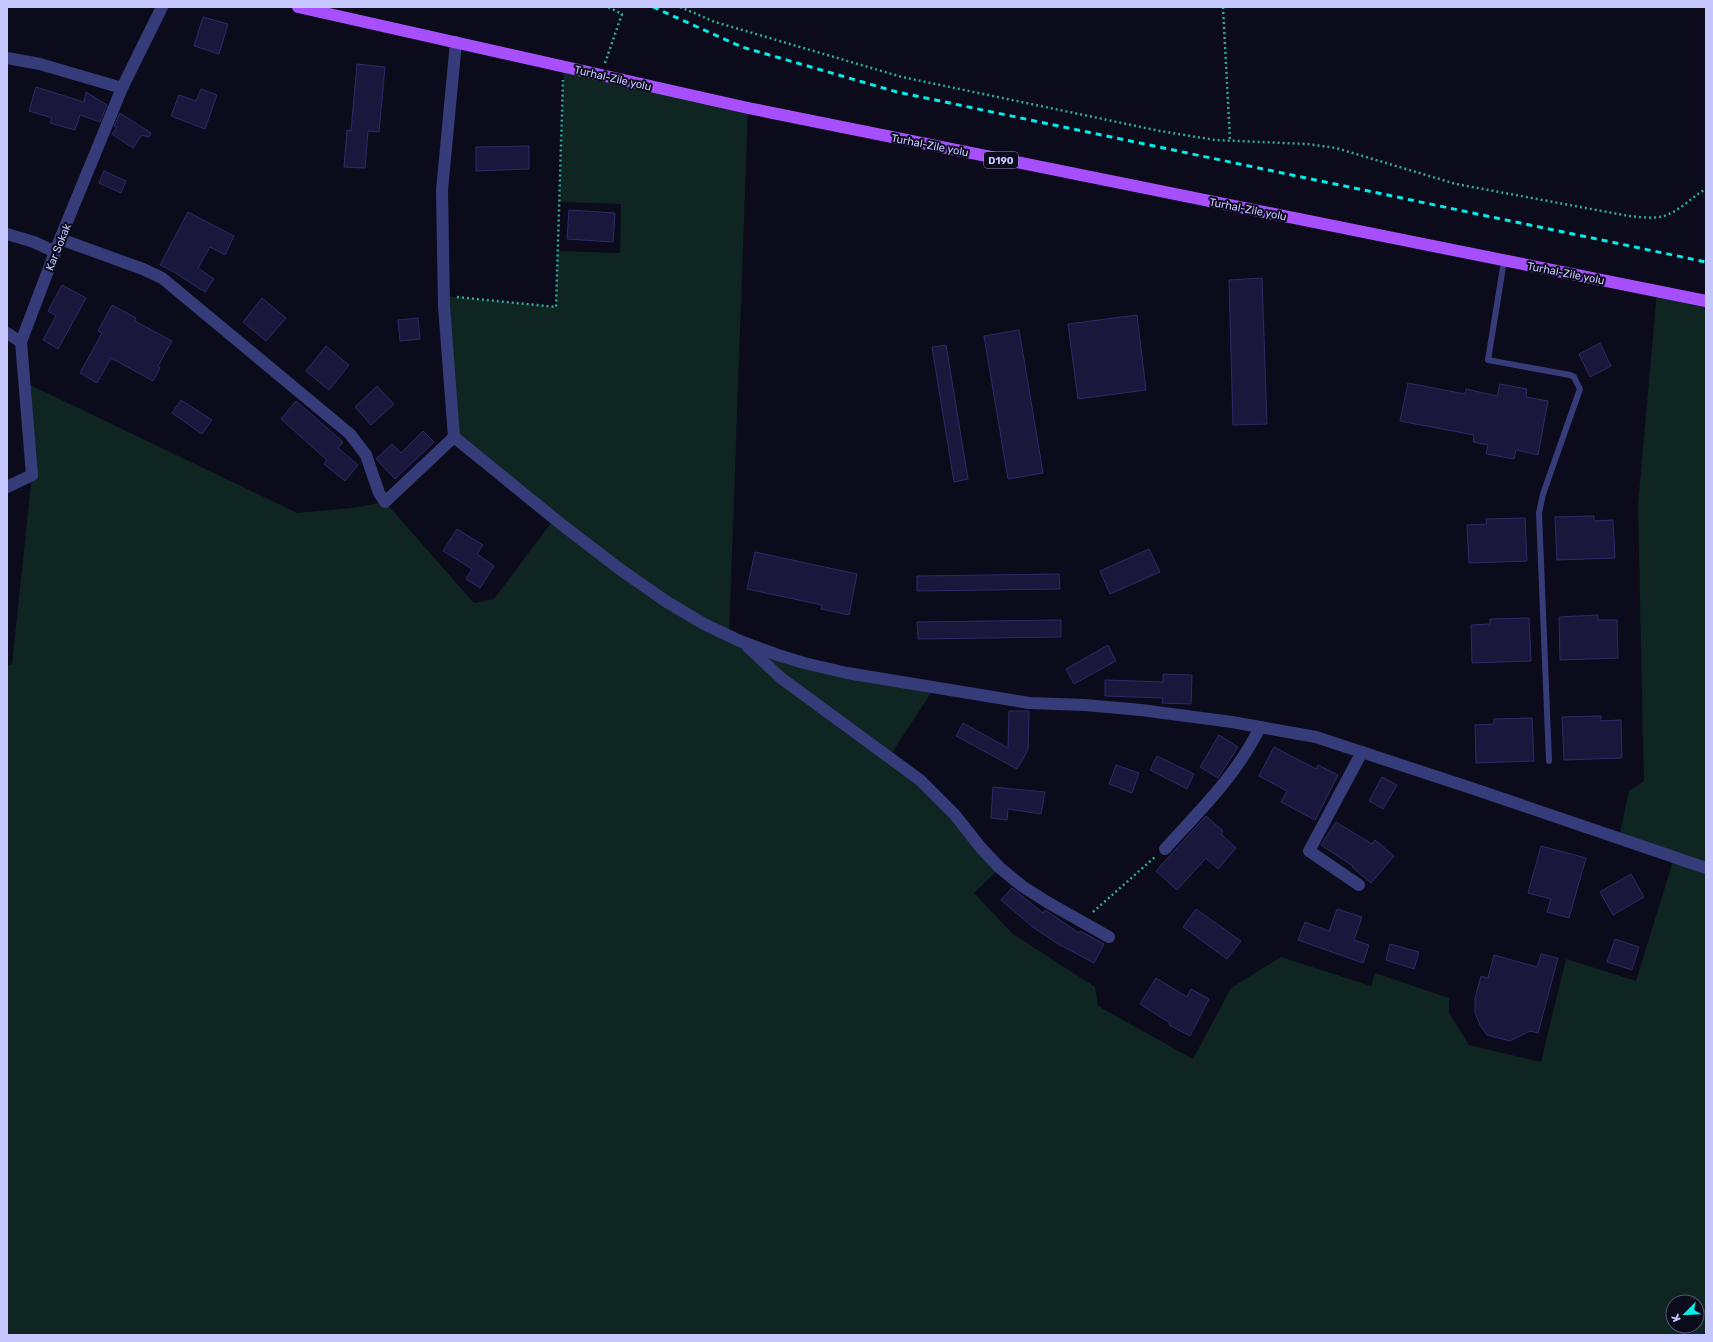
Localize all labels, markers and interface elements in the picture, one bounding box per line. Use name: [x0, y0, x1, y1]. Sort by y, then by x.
street label: Turhal-Zile yolu: [573, 63, 653, 94]
street label: Turhal-Zile yolu: [890, 132, 970, 159]
road number: D190: [984, 152, 1018, 168]
street label: Turhal-Zile yolu: [1208, 196, 1288, 223]
street label: Kar Sokak: [43, 221, 74, 273]
street label: Turhal-Zile yolu: [1526, 260, 1606, 287]
north arrow: [1665, 1294, 1705, 1334]
text: K: [1669, 1311, 1684, 1324]

